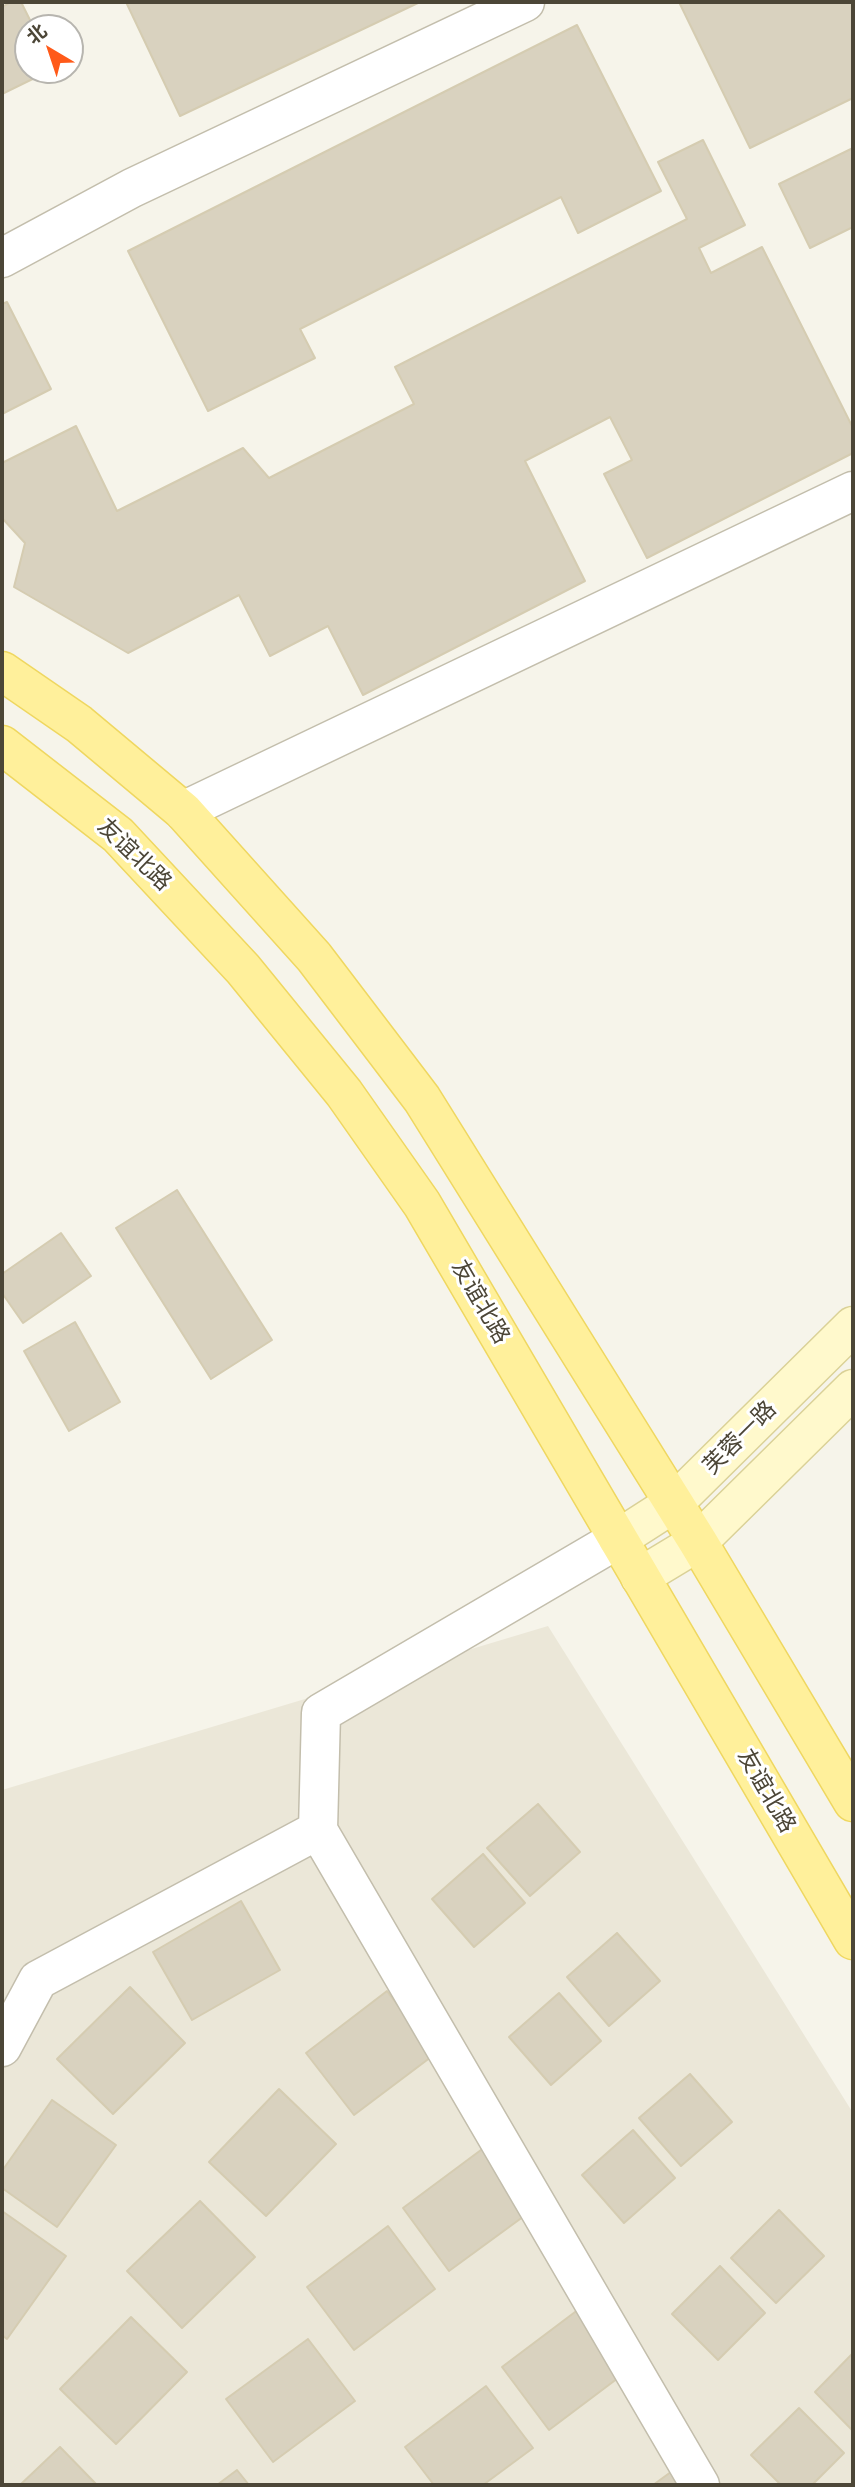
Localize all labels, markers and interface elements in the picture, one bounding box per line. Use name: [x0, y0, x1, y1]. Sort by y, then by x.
north arrow: [14, 14, 84, 84]
text: 北: [22, 19, 51, 49]
street label: 友谊北路: [91, 813, 177, 897]
street label: 友谊北路: [445, 1255, 515, 1349]
street label: 芙蓉一路: [698, 1396, 782, 1480]
street label: 友谊北路: [731, 1744, 801, 1838]

